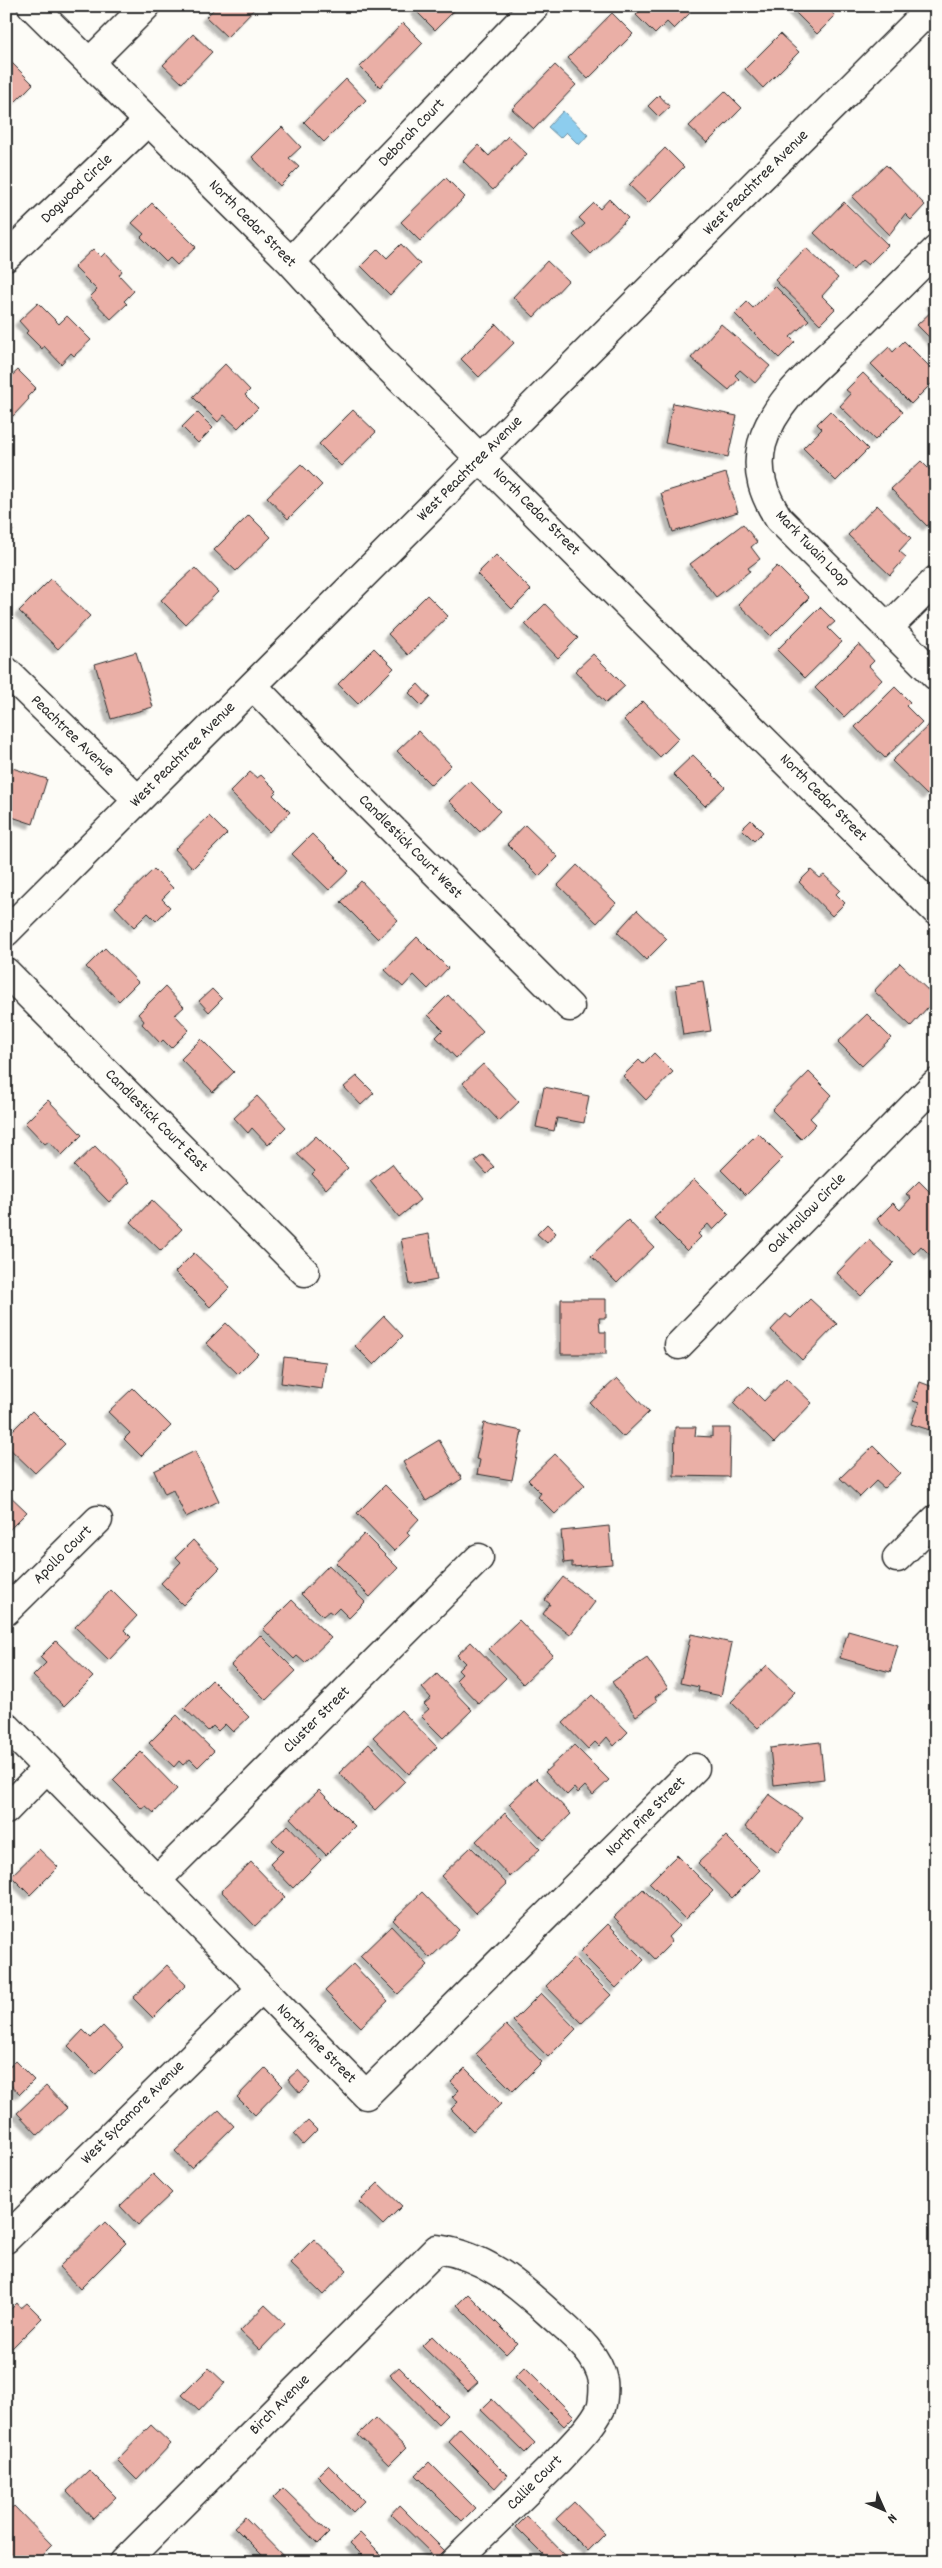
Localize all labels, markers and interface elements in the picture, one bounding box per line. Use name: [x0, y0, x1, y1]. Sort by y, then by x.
street label: Deborah Court: [373, 93, 451, 172]
street label: West Peachtree Avenue: [698, 125, 814, 241]
street label: Dogwood Circle: [36, 149, 118, 229]
street label: North Cedar Street: [203, 175, 301, 273]
street label: West Peachtree Avenue: [412, 411, 528, 527]
street label: North Cedar Street: [487, 463, 585, 561]
street label: Mark Twain Loop: [769, 505, 855, 593]
street label: Peachtree Avenue: [25, 690, 119, 782]
street label: West Peachtree Avenue: [125, 697, 241, 813]
street label: North Cedar Street: [774, 749, 872, 847]
street label: Candlestick Court West: [352, 789, 468, 905]
street label: Candlestick Court East: [99, 1064, 213, 1178]
street label: Oak Hollow Circle: [762, 1168, 852, 1260]
street label: Apollo Court: [28, 1520, 98, 1590]
street label: Cluster Street: [278, 1681, 356, 1759]
street label: North Pine Street: [601, 1772, 691, 1862]
street label: North Pine Street: [271, 1999, 361, 2089]
street label: West Sycamore Avenue: [76, 2056, 190, 2170]
street label: Birch Avenue: [244, 2369, 316, 2441]
street label: Callie Court: [502, 2450, 568, 2516]
north arrow: [860, 2486, 910, 2536]
text: N: [882, 2508, 901, 2527]

